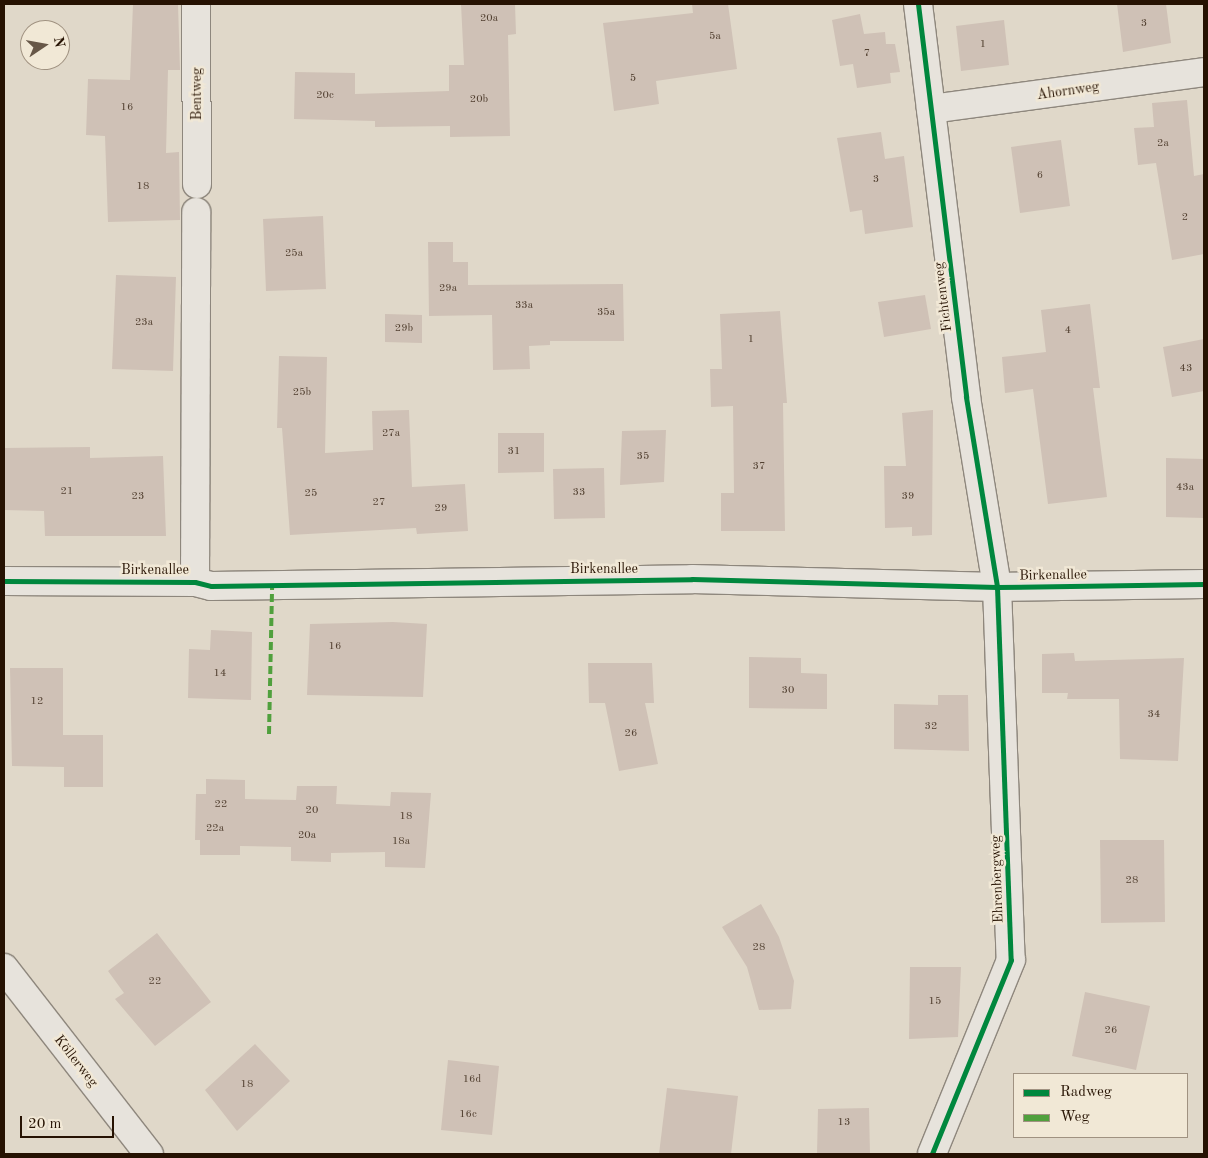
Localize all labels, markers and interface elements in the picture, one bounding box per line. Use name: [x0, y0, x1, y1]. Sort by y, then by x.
house number: 20a: [480, 12, 498, 26]
house number: 3: [1141, 17, 1147, 31]
north arrow: [20, 20, 70, 70]
house number: 5a: [709, 30, 721, 44]
text: N: [51, 35, 67, 49]
house number: 1: [980, 38, 986, 52]
house number: 7: [864, 47, 870, 61]
street label: Bentweg: [189, 68, 205, 120]
house number: 5: [630, 72, 636, 86]
street label: Ahornweg: [1036, 78, 1100, 104]
house number: 20c: [316, 89, 334, 103]
house number: 20b: [470, 93, 488, 107]
house number: 16: [121, 101, 133, 115]
house number: 2a: [1157, 137, 1169, 151]
house number: 6: [1037, 169, 1043, 183]
house number: 3: [873, 173, 879, 187]
house number: 18: [137, 180, 149, 194]
house number: 2: [1182, 211, 1188, 225]
house number: 25a: [285, 247, 303, 261]
street label: Fichtenweg: [930, 261, 956, 333]
house number: 29a: [439, 282, 457, 296]
house number: 33a: [515, 299, 533, 313]
house number: 35a: [597, 306, 615, 320]
house number: 23a: [135, 316, 153, 330]
house number: 29b: [395, 322, 413, 336]
house number: 4: [1065, 324, 1071, 338]
house number: 1: [748, 333, 754, 347]
house number: 43: [1180, 362, 1192, 376]
house number: 25b: [293, 386, 311, 400]
house number: 27a: [382, 427, 400, 441]
house number: 31: [508, 445, 520, 459]
house number: 35: [637, 450, 649, 464]
house number: 37: [753, 460, 765, 474]
house number: 43a: [1176, 481, 1194, 495]
house number: 21: [61, 485, 73, 499]
house number: 33: [573, 486, 585, 500]
house number: 25: [305, 487, 317, 501]
house number: 23: [132, 490, 144, 504]
house number: 39: [902, 490, 914, 504]
house number: 27: [373, 496, 385, 510]
house number: 29: [435, 502, 447, 516]
street label: Birkenallee: [570, 561, 638, 577]
street label: Birkenallee: [121, 562, 189, 578]
street label: Birkenallee: [1019, 566, 1087, 584]
house number: 16: [329, 640, 341, 654]
house number: 14: [214, 667, 226, 681]
house number: 30: [782, 684, 794, 698]
house number: 12: [31, 695, 43, 709]
house number: 34: [1148, 708, 1160, 722]
house number: 32: [925, 720, 937, 734]
house number: 26: [625, 727, 637, 741]
house number: 22: [215, 798, 227, 812]
house number: 20: [306, 804, 318, 818]
house number: 18: [400, 810, 412, 824]
house number: 22a: [206, 822, 224, 836]
house number: 20a: [298, 829, 316, 843]
house number: 18a: [392, 835, 410, 849]
street label: Ehrenbergweg: [987, 835, 1007, 923]
house number: 28: [1126, 874, 1138, 888]
house number: 28: [753, 941, 765, 955]
house number: 22: [149, 975, 161, 989]
house number: 15: [929, 995, 941, 1009]
house number: 26: [1105, 1024, 1117, 1038]
street label: Köllerweg: [50, 1032, 102, 1090]
house number: 16d: [463, 1073, 481, 1087]
legend: [1013, 1073, 1188, 1138]
house number: 18: [241, 1078, 253, 1092]
text: Radweg: [1060, 1085, 1112, 1100]
scale bar: [22, 1106, 116, 1138]
house number: 16c: [459, 1108, 477, 1122]
text: Weg: [1060, 1110, 1090, 1125]
house number: 13: [838, 1116, 850, 1130]
text: 20 m: [28, 1117, 62, 1132]

